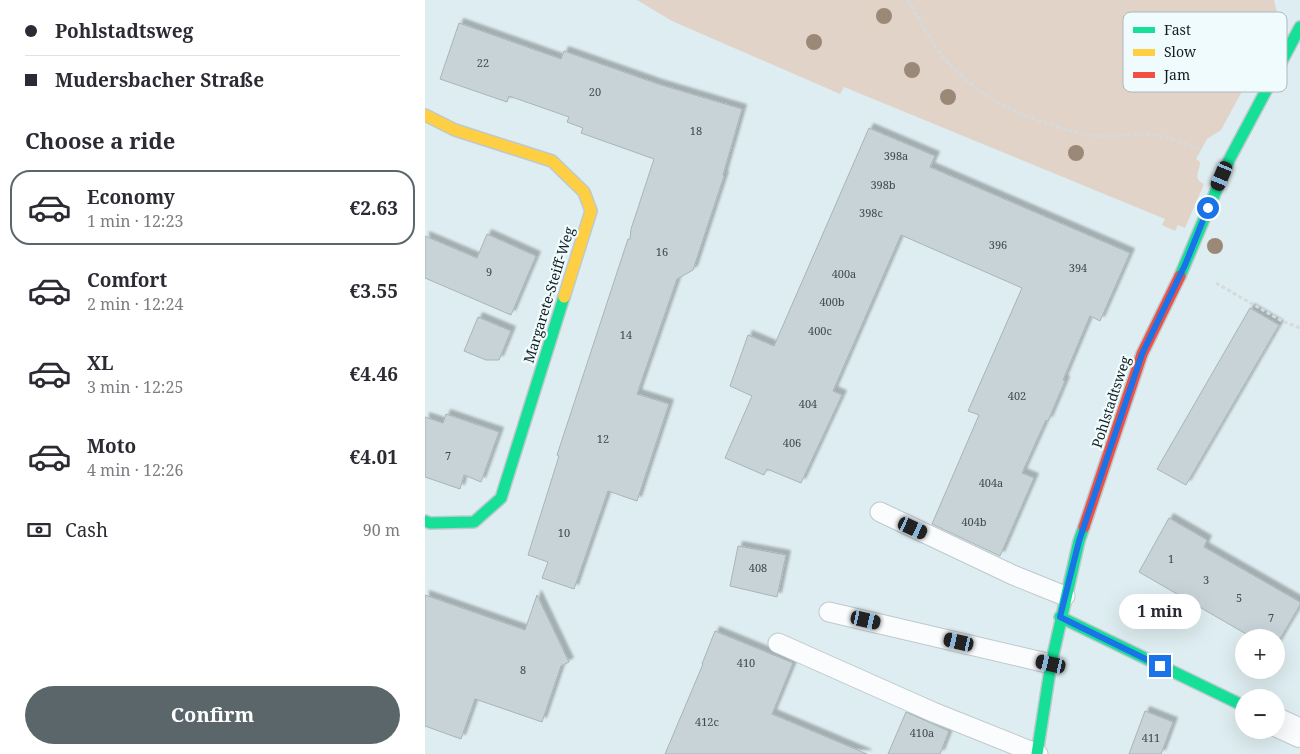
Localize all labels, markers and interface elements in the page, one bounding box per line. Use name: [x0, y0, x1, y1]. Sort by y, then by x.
legend: [1123, 12, 1287, 92]
text: Pohlstadtsweg: [55, 18, 193, 44]
text: Fast: [1164, 20, 1191, 39]
text: Slow: [1164, 42, 1197, 61]
house number: 22: [477, 55, 489, 70]
text: Jam: [1163, 65, 1190, 84]
text: Mudersbacher Straße: [55, 67, 264, 93]
house number: 20: [589, 84, 601, 99]
house number: 18: [690, 123, 702, 138]
text: Choose a ride: [25, 125, 175, 155]
house number: 398a: [884, 148, 908, 163]
car: [1209, 159, 1234, 193]
house number: 398b: [870, 177, 896, 192]
text: Economy: [87, 184, 175, 210]
icon: car: [27, 185, 72, 230]
text: €2.63: [350, 195, 398, 221]
route start: [1197, 197, 1219, 219]
house number: 398c: [859, 205, 883, 220]
text: 1 min · 12:23: [87, 210, 183, 232]
street label: Margarete-Steiff-Weg: [519, 224, 578, 365]
house number: 396: [989, 237, 1007, 252]
house number: 16: [656, 244, 668, 259]
house number: 394: [1069, 260, 1087, 275]
house number: 9: [486, 264, 492, 279]
house number: 400a: [832, 266, 856, 281]
text: Comfort: [87, 267, 167, 293]
icon: car: [27, 268, 72, 313]
text: €3.55: [350, 278, 398, 304]
text: 2 min · 12:24: [87, 293, 183, 315]
house number: 400b: [819, 294, 845, 309]
house number: 400c: [808, 323, 832, 338]
house number: 14: [620, 327, 632, 342]
text: XL: [87, 350, 113, 376]
icon: car: [27, 351, 72, 396]
street label: Pohlstadtsweg: [1087, 353, 1135, 450]
text: €4.46: [350, 361, 398, 387]
text: 3 min · 12:25: [87, 376, 183, 398]
house number: 402: [1008, 388, 1026, 403]
house number: 404: [799, 396, 817, 411]
house number: 12: [597, 431, 609, 446]
text: Moto: [87, 433, 136, 459]
icon: car: [27, 434, 72, 479]
house number: 406: [783, 435, 801, 450]
text: €4.01: [350, 444, 398, 470]
house number: 7: [445, 448, 451, 463]
text: 4 min · 12:26: [87, 459, 183, 481]
house number: 404a: [979, 475, 1003, 490]
house number: 404b: [961, 514, 987, 529]
car: [896, 515, 929, 541]
icon: cash: [25, 516, 53, 544]
text: Cash: [65, 517, 108, 543]
text: 90 m: [363, 519, 400, 541]
house number: 10: [558, 525, 570, 540]
house number: 1: [1168, 551, 1174, 566]
house number: 408: [749, 560, 767, 575]
house number: 3: [1203, 572, 1209, 587]
house number: 5: [1236, 590, 1242, 605]
callout: 1 min: [1119, 594, 1201, 628]
text: 1 min: [1137, 600, 1183, 622]
car: [849, 609, 882, 631]
house number: 7: [1268, 610, 1274, 625]
map controls: [1235, 629, 1285, 739]
button: +: [1235, 629, 1285, 679]
car: [942, 631, 975, 653]
car: [1034, 653, 1067, 675]
house number: 410: [737, 655, 755, 670]
route end: [1149, 655, 1171, 677]
house number: 8: [520, 662, 526, 677]
button: Confirm: [25, 686, 400, 744]
button: −: [1235, 689, 1285, 739]
house number: 412c: [695, 714, 719, 729]
house number: 410a: [910, 725, 934, 740]
house number: 411: [1142, 730, 1160, 745]

